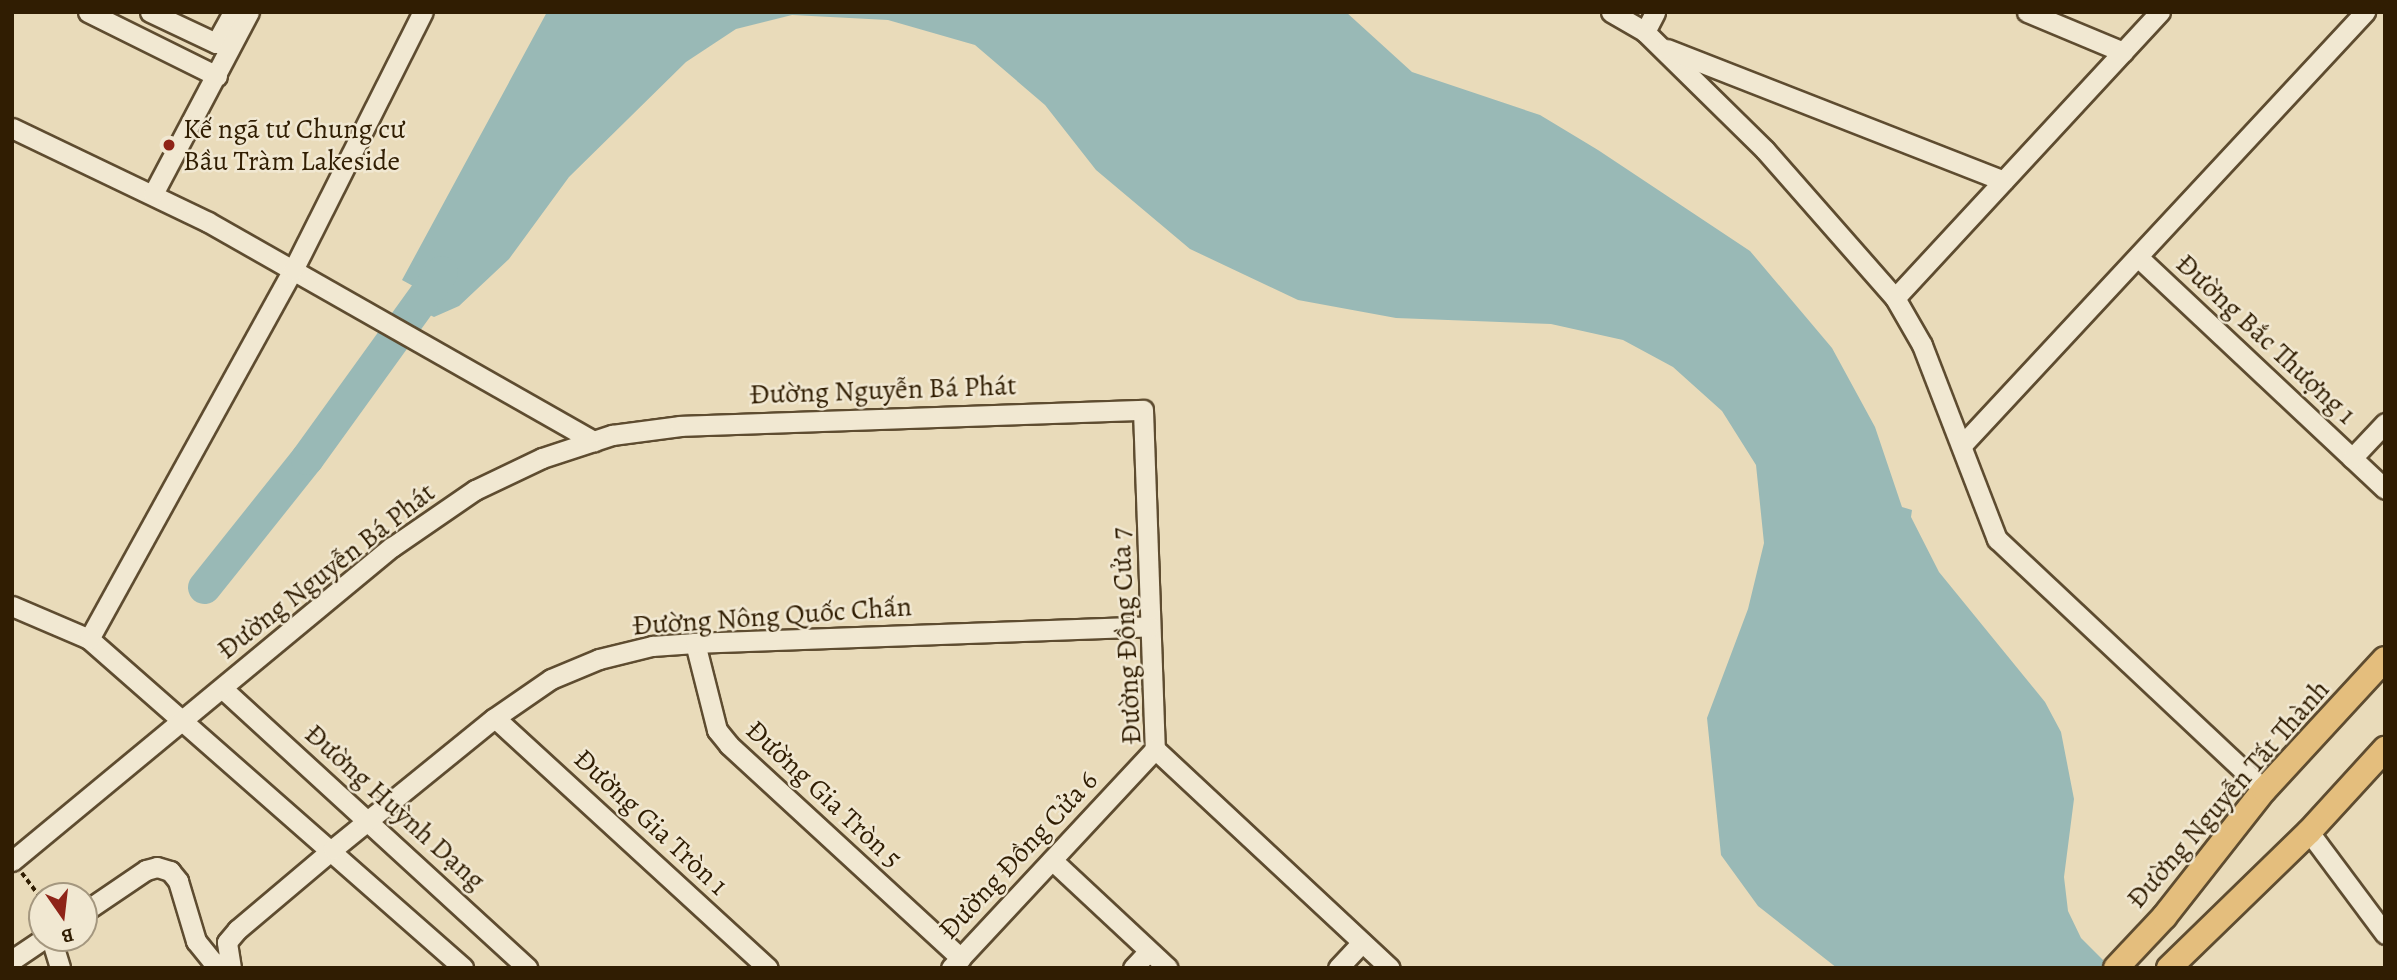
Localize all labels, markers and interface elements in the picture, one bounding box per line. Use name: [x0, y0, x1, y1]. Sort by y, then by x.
place label: Kế ngã tư Chung cư Bầu Tràm Lakeside: [183, 112, 405, 178]
marker: Kế ngã tư Chung cư Bầu Tràm Lakeside: [161, 137, 177, 153]
street label: Đường Bắc Thượng 1: [2169, 247, 2363, 431]
street label: Đường Nguyễn Bá Phát: [749, 369, 1017, 411]
street label: Đường Nguyễn Bá Phát: [210, 476, 442, 666]
street label: Đường Đồng Cửa 7: [1104, 527, 1148, 745]
street label: Đường Nông Quốc Chấn: [631, 589, 913, 643]
street label: Đường Nguyễn Tất Thành: [2120, 673, 2336, 915]
street label: Đường Gia Tròn 5: [739, 713, 909, 875]
street label: Đường Huỳnh Dạng: [298, 717, 492, 897]
street label: Đường Gia Tròn 1: [567, 742, 735, 902]
street label: Đường Đồng Cửa 6: [931, 764, 1105, 946]
north arrow: [28, 882, 98, 952]
text: B: [59, 921, 77, 949]

